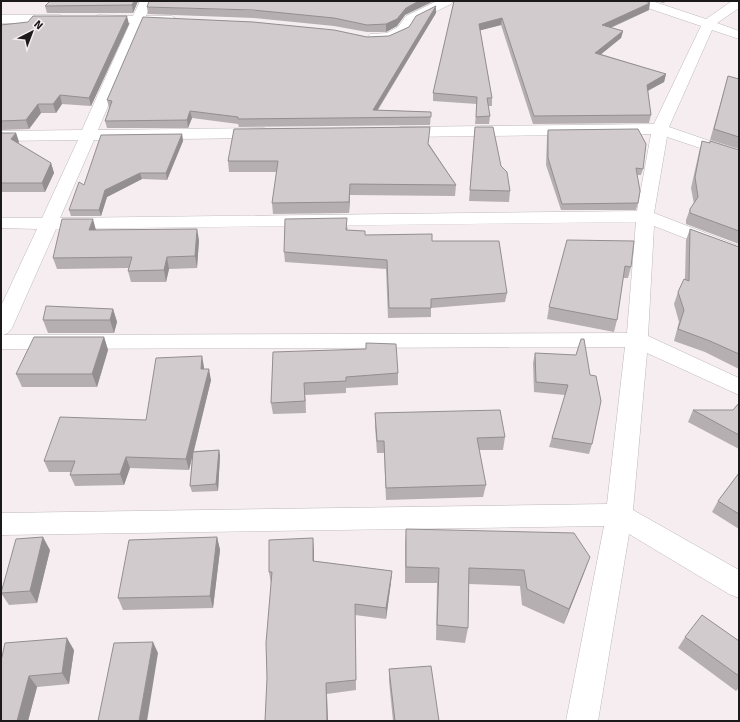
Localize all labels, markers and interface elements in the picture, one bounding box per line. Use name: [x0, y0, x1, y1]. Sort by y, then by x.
north arrow: [12, 12, 52, 52]
text: N: [31, 18, 46, 32]

